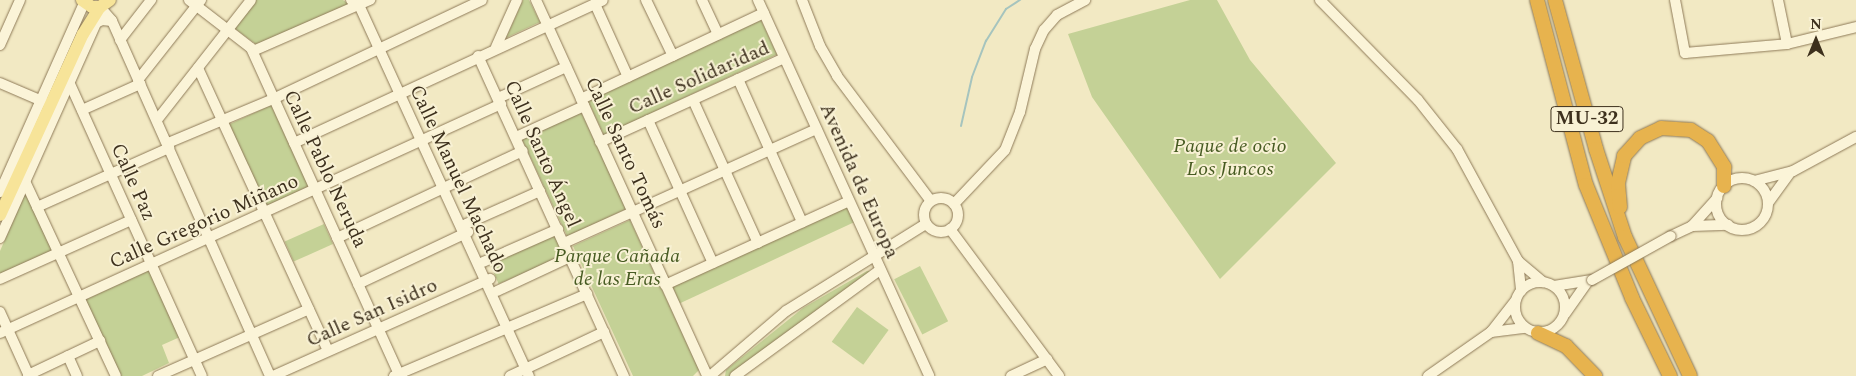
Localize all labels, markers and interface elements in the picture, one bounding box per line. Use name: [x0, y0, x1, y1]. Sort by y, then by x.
text: N: [1810, 14, 1822, 35]
north arrow: [1791, 15, 1841, 65]
street label: Calle Solidaridad: [625, 36, 773, 120]
street label: Calle Santo Tomás: [579, 73, 671, 233]
street label: Calle Santo Ángel: [499, 77, 585, 231]
street label: Calle Manuel Machado: [404, 81, 512, 277]
street label: Calle Pablo Neruda: [278, 86, 372, 252]
street label: Avenida de Europa: [814, 100, 904, 262]
road number: MU-32: [1550, 102, 1624, 136]
park label: Paque de ocio Los Juncos: [1173, 134, 1287, 181]
street label: Calle Paz: [105, 140, 161, 224]
street label: Calle Gregorio Miñano: [106, 169, 302, 275]
park label: Parque Cañada de las Eras: [554, 244, 680, 291]
street label: Calle San Isidro: [303, 273, 441, 353]

